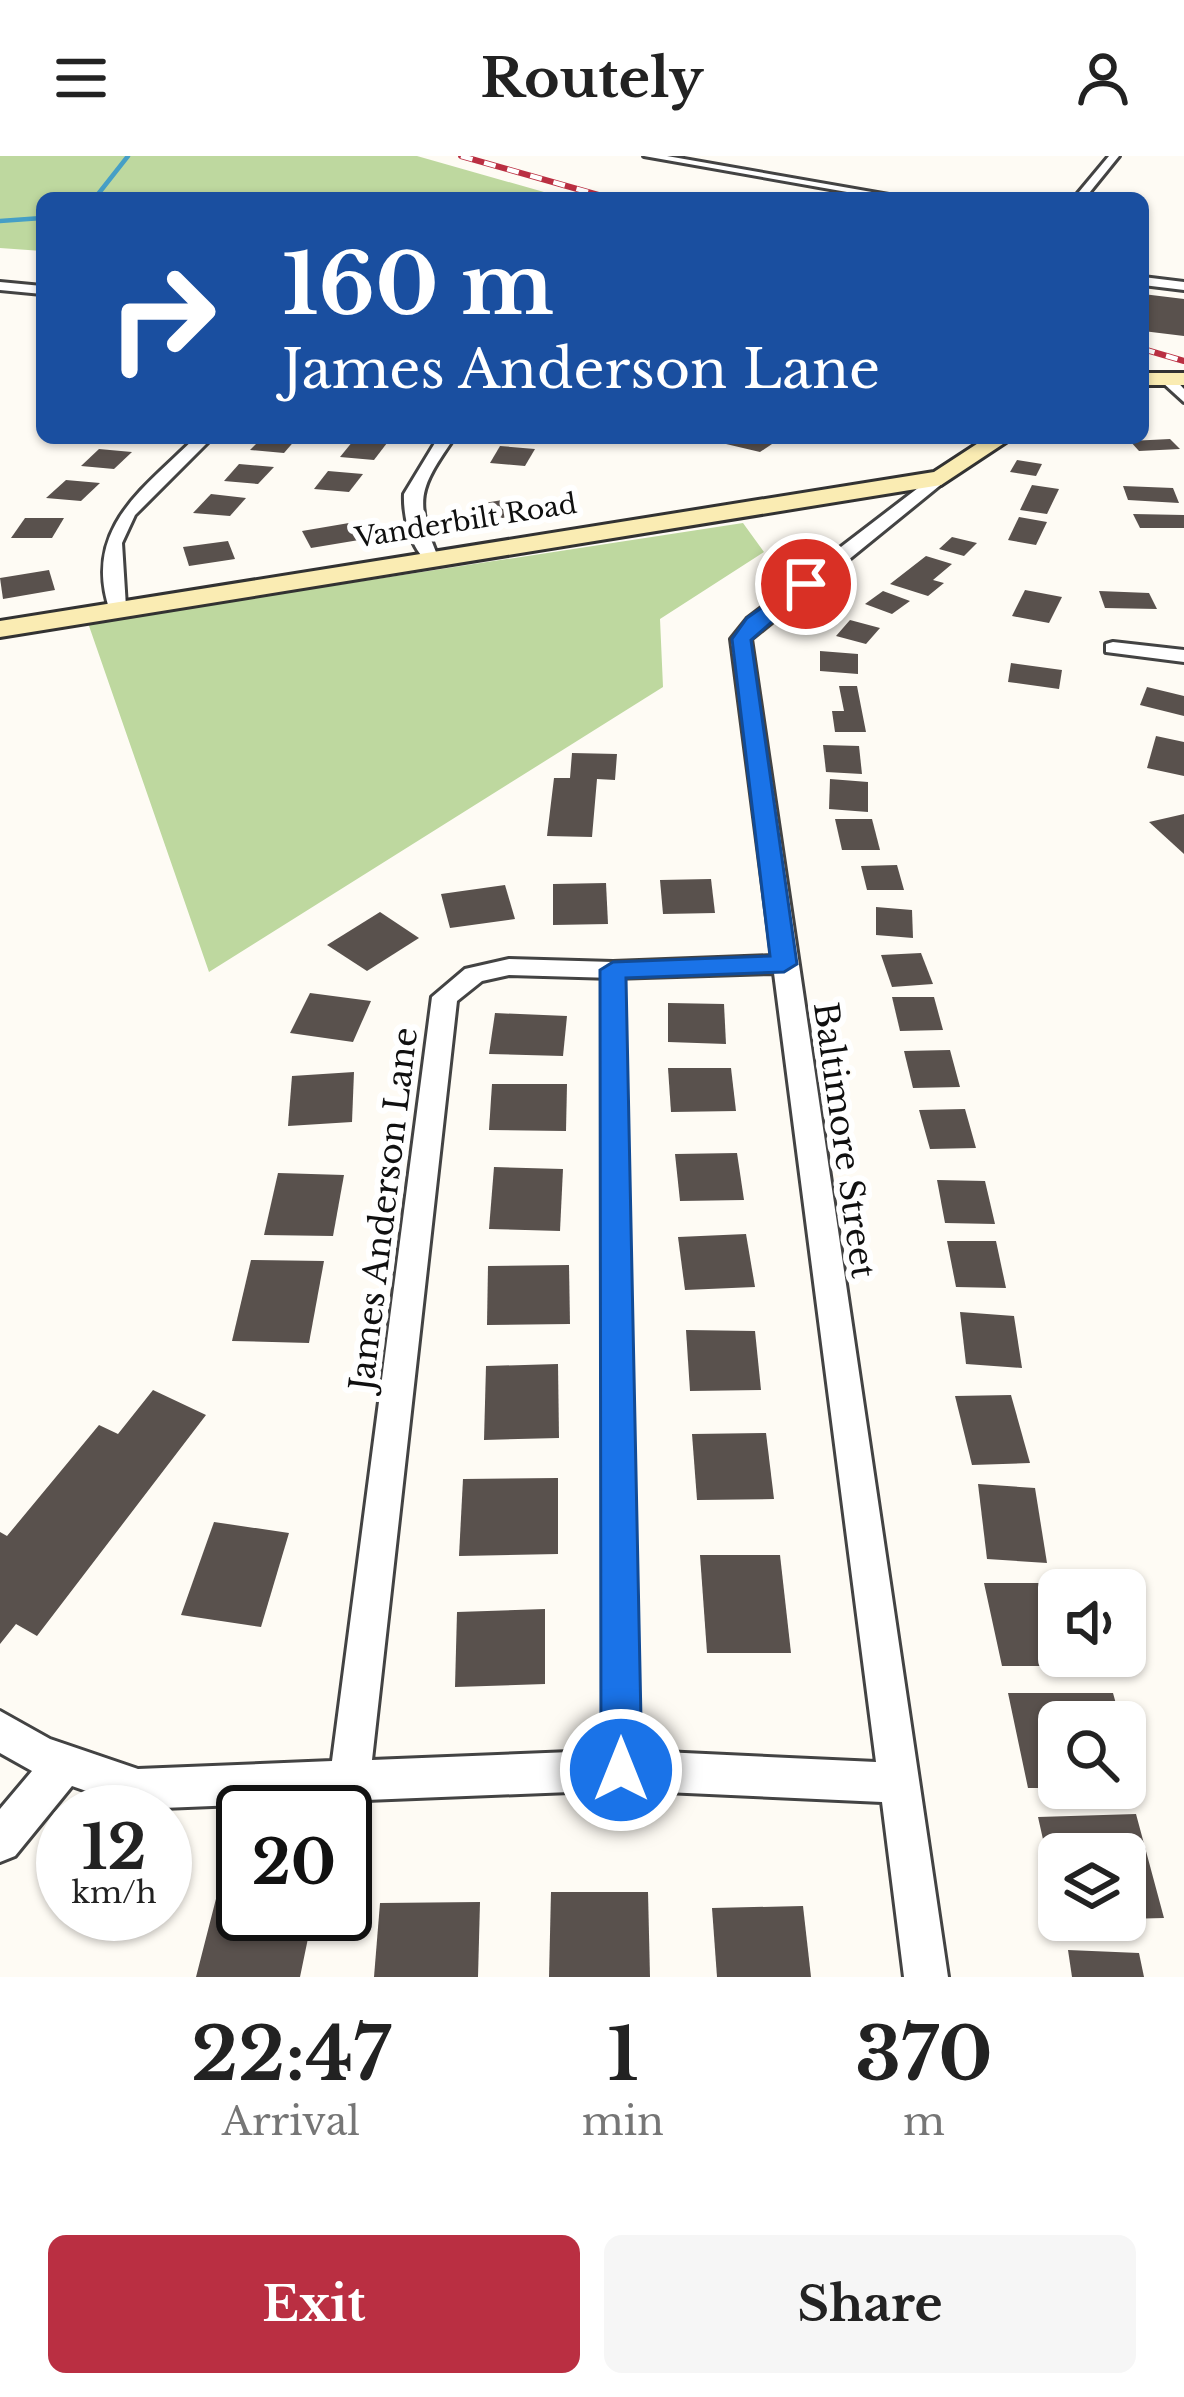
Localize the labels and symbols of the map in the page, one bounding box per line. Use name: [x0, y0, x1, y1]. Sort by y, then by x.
street label: Vanderbilt Road: [352, 487, 579, 554]
pin: [755, 533, 857, 635]
street label: Baltimore Street: [805, 1000, 884, 1281]
street label: James Anderson Lane: [340, 1025, 426, 1397]
position arrow: [558, 1707, 684, 1833]
speed limit sign: 20: [216, 1785, 372, 1941]

